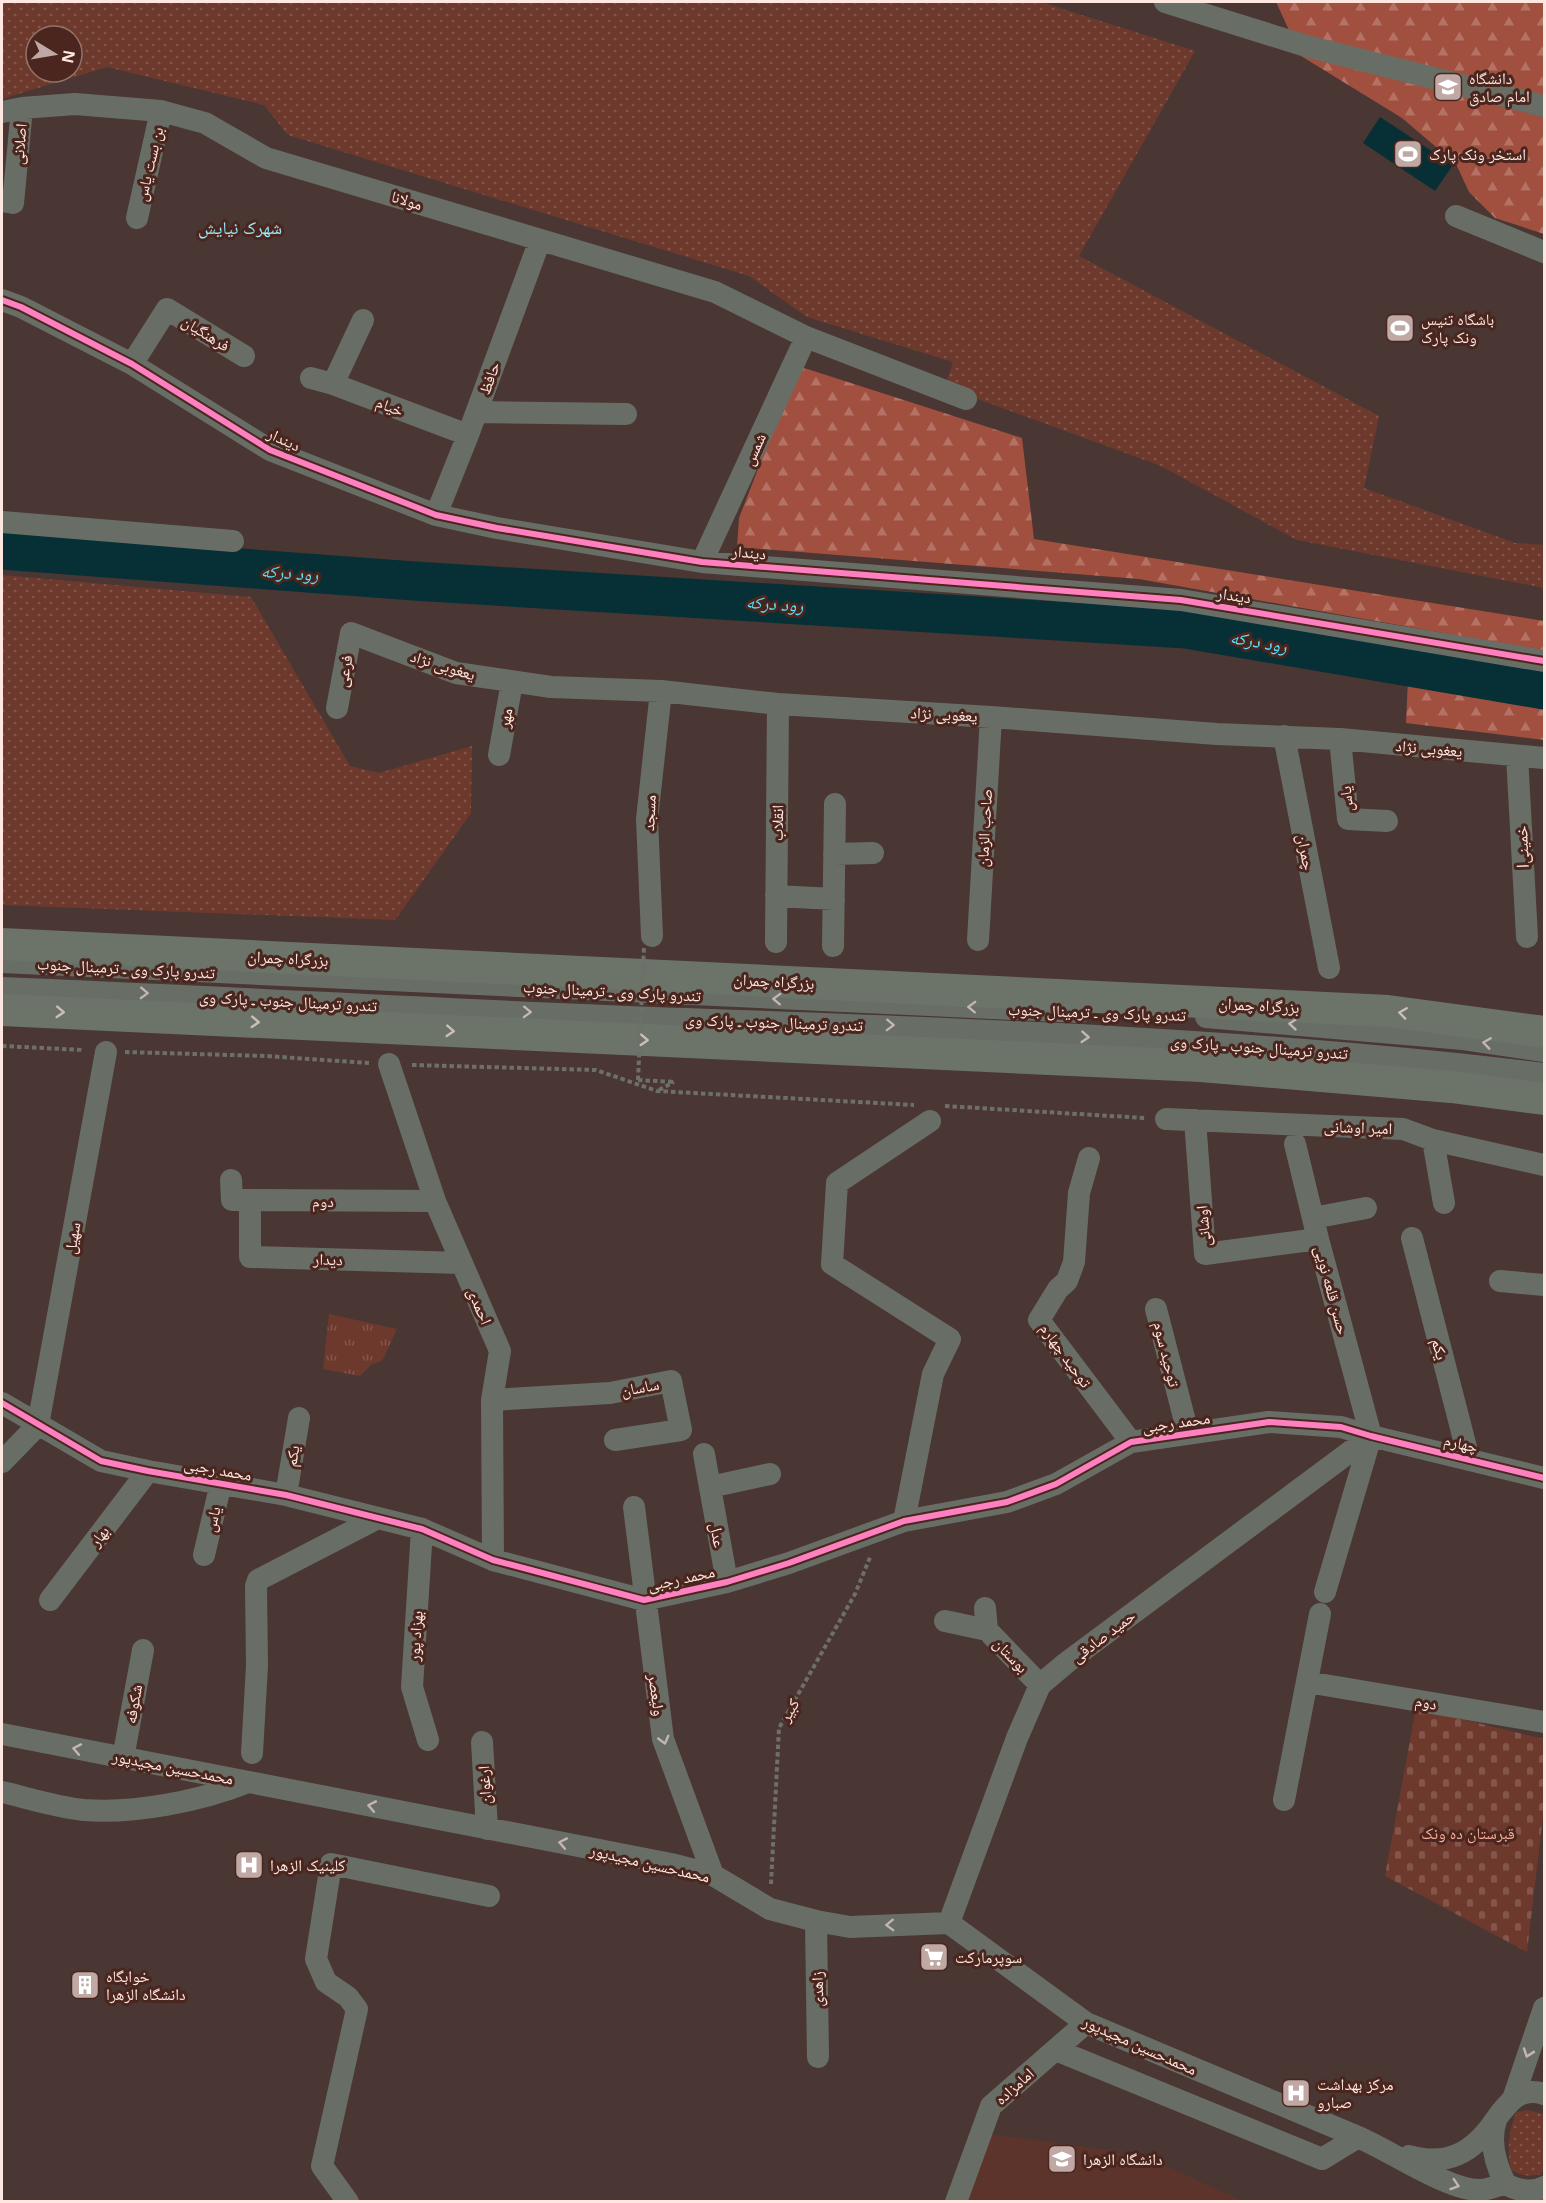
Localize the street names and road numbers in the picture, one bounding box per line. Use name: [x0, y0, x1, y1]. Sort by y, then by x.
street label: اصلانی: [6, 122, 32, 166]
street label: بن بست یاس: [130, 125, 168, 203]
street label: مولانا: [389, 185, 425, 215]
street label: فرهنگیان: [178, 310, 234, 356]
street label: حافظ: [473, 359, 505, 397]
street label: خیام: [373, 391, 407, 421]
street label: دیندار: [263, 421, 304, 456]
street label: شمس: [737, 429, 771, 469]
street label: دیندار: [730, 539, 767, 564]
street label: دیندار: [1214, 581, 1253, 609]
street label: یعغوبی نژاد: [408, 645, 478, 685]
street label: فرعی: [330, 653, 358, 689]
street label: یعغوبی نژاد: [910, 701, 978, 727]
street label: مهر: [492, 706, 518, 731]
street label: یعغوبی نژاد: [1395, 734, 1463, 762]
street label: یاس: [1334, 785, 1358, 813]
street label: صاحب الزمان: [971, 788, 997, 868]
street label: مسجد: [637, 794, 661, 832]
street label: انقلاب: [766, 805, 788, 841]
street label: lخمینی: [1510, 825, 1534, 869]
street label: چمران: [1292, 832, 1320, 872]
street label: بزرگراه چمران: [247, 945, 329, 971]
street label: تندرو پارک وی ـ ترمینال جنوب: [36, 952, 216, 984]
street label: بزرگراه چمران: [733, 968, 815, 994]
street label: تندرو پارک وی ـ ترمینال جنوب: [522, 975, 702, 1007]
street label: تندرو ترمینال جنوب ـ پارک وی: [198, 985, 378, 1017]
street label: بزرگراه چمران: [1218, 992, 1300, 1018]
street label: تندرو پارک وی ـ ترمینال جنوب: [1008, 998, 1187, 1026]
street label: تندرو ترمینال جنوب ـ پارک وی: [685, 1008, 864, 1036]
street label: تندرو ترمینال جنوب ـ پارک وی: [1169, 1030, 1349, 1064]
street label: امیر اوشانی: [1323, 1115, 1393, 1139]
street label: دوم: [312, 1190, 334, 1212]
street label: اوشانی: [1190, 1204, 1216, 1248]
street label: سهیل: [58, 1220, 86, 1256]
street label: حسن قلعه نویی: [1310, 1243, 1354, 1337]
street label: دیدار: [312, 1247, 343, 1271]
street label: احمدی: [462, 1284, 498, 1328]
street label: توحید چهارم: [1035, 1318, 1097, 1392]
street label: توحید سوم: [1148, 1319, 1186, 1389]
street label: یکم: [1427, 1336, 1453, 1362]
street label: ساسان: [619, 1373, 661, 1401]
street label: محمد رجبی: [1141, 1406, 1211, 1438]
street label: چهارم: [1442, 1428, 1480, 1458]
street label: یکم: [279, 1444, 305, 1468]
street label: محمد رجبی: [182, 1452, 254, 1486]
street label: یاس: [198, 1504, 226, 1534]
street label: بهار: [83, 1521, 114, 1552]
street label: عدل: [705, 1521, 731, 1549]
street label: محمد رجبی: [645, 1560, 717, 1596]
street label: حمید صادقی: [1066, 1605, 1140, 1667]
street label: بهزاد پور: [402, 1610, 428, 1663]
street label: بوستان: [989, 1632, 1033, 1678]
street label: ولیعصر: [643, 1672, 671, 1717]
street label: شکوفه: [119, 1683, 147, 1725]
street label: دوم: [1413, 1689, 1439, 1715]
street label: کبیر: [773, 1694, 805, 1727]
street label: محمدحسین مجیدپور: [110, 1744, 235, 1789]
street label: ارغوان: [472, 1765, 496, 1805]
street label: محمدحسین مجیدپور: [587, 1838, 712, 1888]
street label: زاهدی: [806, 1971, 828, 2007]
street label: محمدحسین مجیدپور: [1079, 2010, 1201, 2080]
street label: امامزاده: [990, 2062, 1038, 2110]

